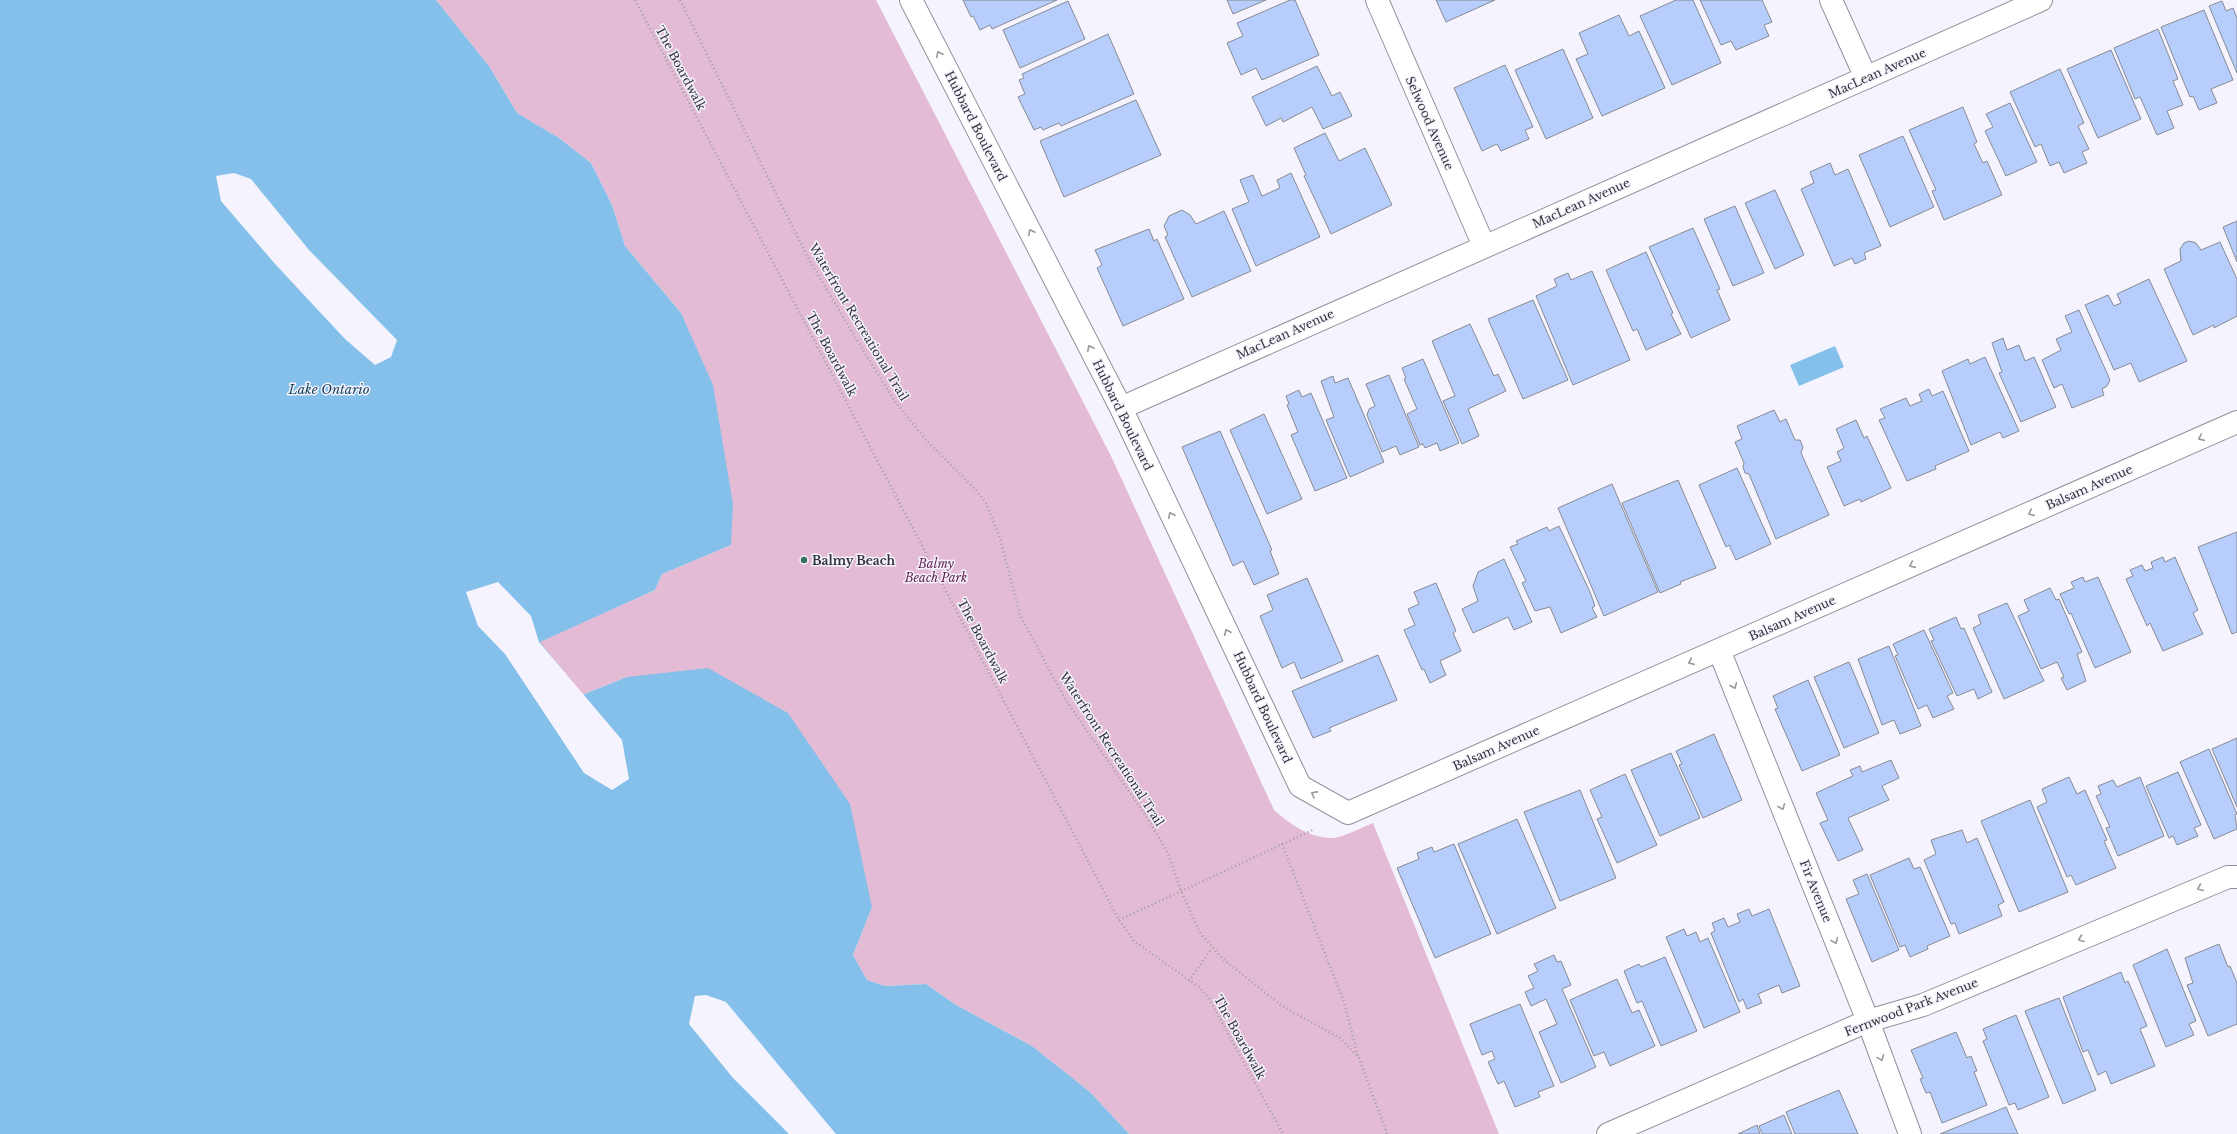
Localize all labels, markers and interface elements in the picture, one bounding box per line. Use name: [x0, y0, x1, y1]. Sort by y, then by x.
street label: The Boardwalk: [652, 23, 710, 113]
street label: MacLean Avenue: [1826, 45, 1928, 101]
one-way arrow: [936, 51, 944, 59]
street label: Hubbard Boulevard: [942, 68, 1010, 184]
street label: Selwood Avenue: [1403, 74, 1457, 172]
street label: MacLean Avenue: [1530, 175, 1632, 231]
one-way arrow: [1028, 229, 1036, 236]
street label: Waterfront Recreational Trail: [806, 240, 912, 403]
street label: MacLean Avenue: [1234, 306, 1336, 362]
street label: The Boardwalk: [803, 309, 861, 399]
one-way arrow: [1088, 345, 1095, 352]
street label: Hubbard Boulevard: [1090, 357, 1156, 473]
water label: Lake Ontario: [288, 381, 370, 398]
one-way arrow: [2198, 433, 2206, 441]
street label: Balsam Avenue: [2043, 461, 2135, 513]
one-way arrow: [2028, 508, 2035, 516]
one-way arrow: [1168, 511, 1176, 518]
place label: Balmy Beach: [812, 553, 896, 568]
marker: Balmy Beach: [799, 555, 809, 565]
park label: Balmy Beach Park: [904, 556, 967, 585]
one-way arrow: [1909, 560, 1916, 568]
street label: Balsam Avenue: [1746, 592, 1838, 644]
street label: The Boardwalk: [954, 596, 1012, 686]
one-way arrow: [1224, 629, 1232, 636]
street label: Hubbard Boulevard: [1230, 649, 1296, 765]
one-way arrow: [1687, 658, 1694, 666]
street label: Waterfront Recreational Trail: [1056, 668, 1168, 829]
one-way arrow: [1729, 682, 1737, 689]
street label: Balsam Avenue: [1450, 722, 1542, 774]
one-way arrow: [1311, 791, 1318, 798]
one-way arrow: [1777, 803, 1785, 810]
street label: Fir Avenue: [1797, 857, 1835, 925]
one-way arrow: [2197, 884, 2204, 892]
one-way arrow: [2077, 934, 2084, 942]
one-way arrow: [1830, 936, 1838, 944]
street label: Fernwood Park Avenue: [1842, 975, 1980, 1039]
street label: The Boardwalk: [1211, 992, 1270, 1082]
one-way arrow: [1877, 1054, 1885, 1061]

